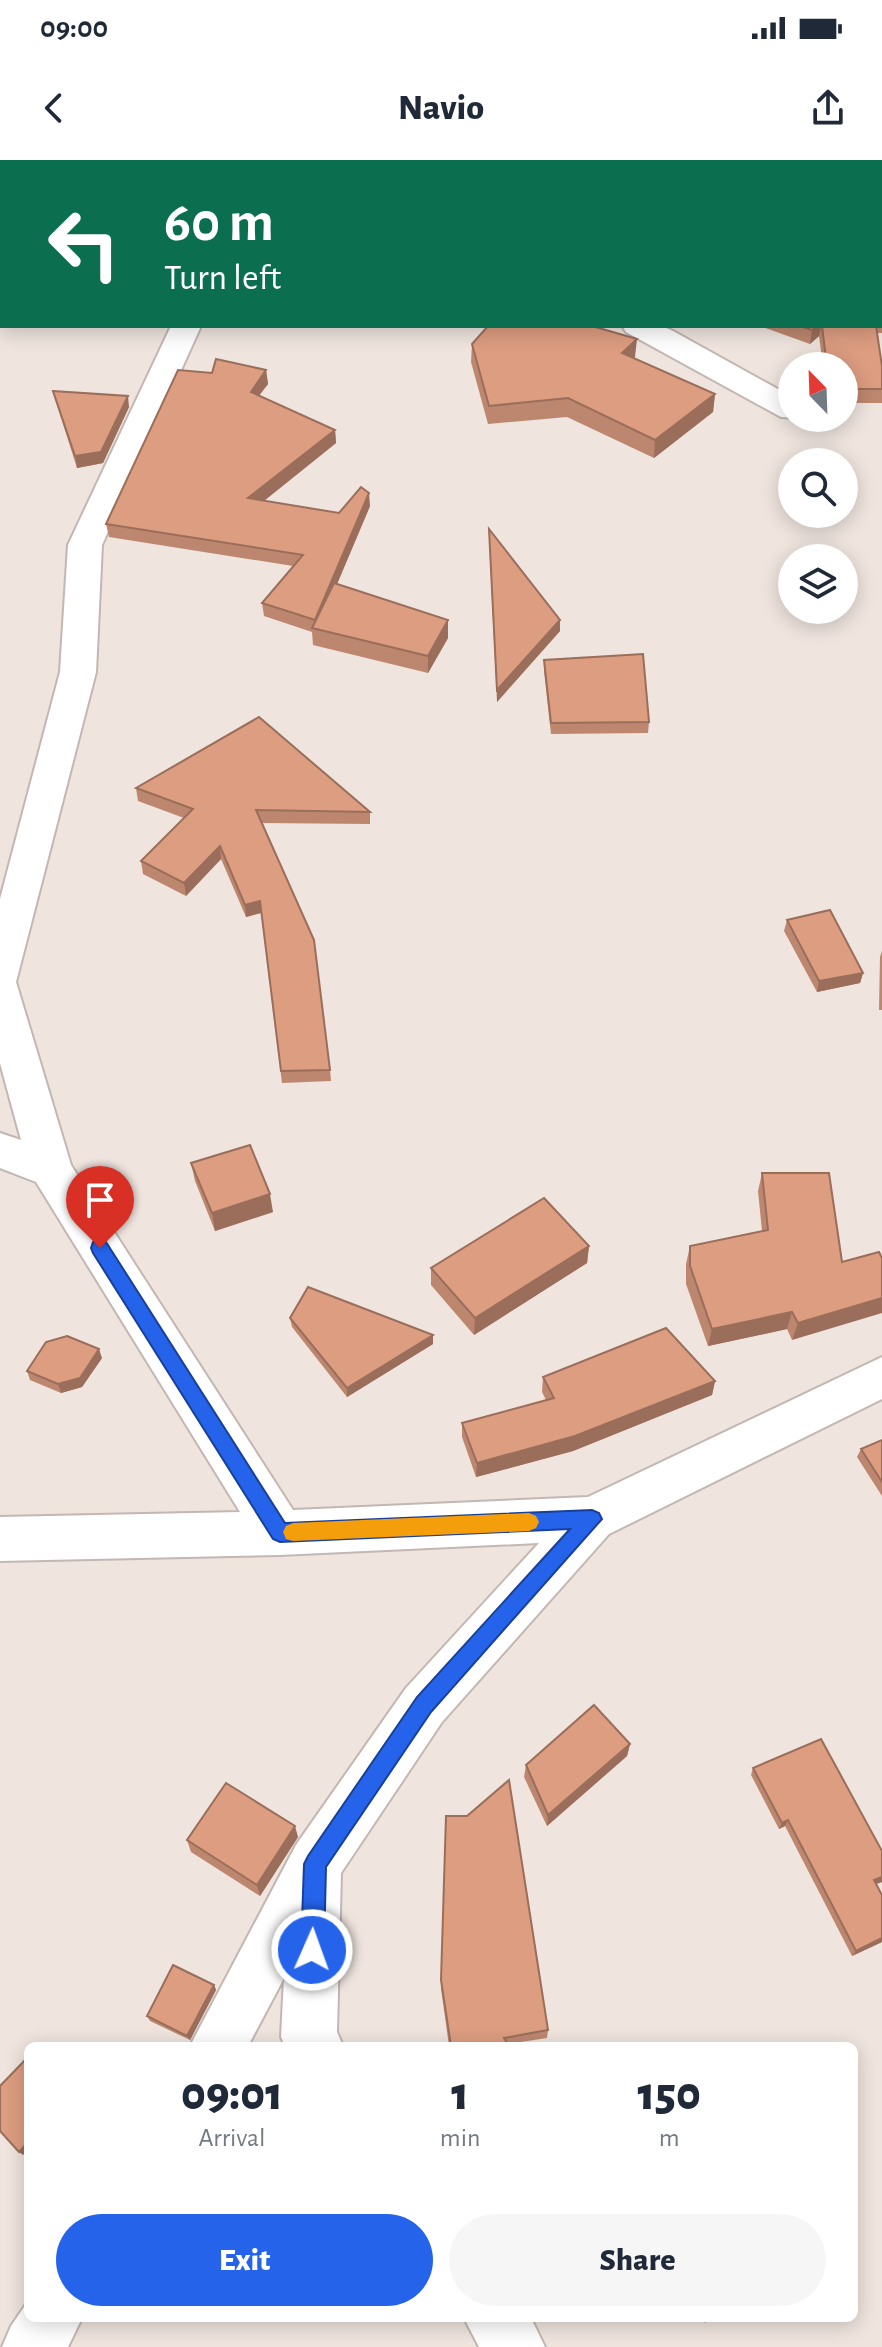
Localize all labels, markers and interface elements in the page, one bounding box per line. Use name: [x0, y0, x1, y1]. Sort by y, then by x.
text: 09:00: [40, 13, 108, 43]
icon: back: [32, 86, 76, 130]
icon: share: [806, 86, 850, 130]
text: Navio: [398, 90, 484, 126]
icon: left: [32, 192, 136, 296]
text: 60 m: [164, 195, 274, 251]
text: Turn left: [164, 260, 281, 296]
north arrow: [778, 352, 858, 432]
map controls: [778, 352, 858, 624]
button: search: [778, 448, 858, 528]
button: layers: [778, 544, 858, 624]
pin: [66, 1166, 134, 1248]
icon: arrive: [78, 1178, 122, 1222]
position arrow: [270, 1908, 354, 1992]
text: 09:01: [181, 2071, 283, 2119]
text: 1: [451, 2071, 469, 2119]
text: 150: [637, 2071, 701, 2119]
text: Arrival: [198, 2125, 265, 2151]
text: min: [440, 2125, 480, 2151]
text: m: [659, 2125, 680, 2151]
button: Exit: [56, 2214, 433, 2306]
button: Share: [449, 2214, 826, 2306]

